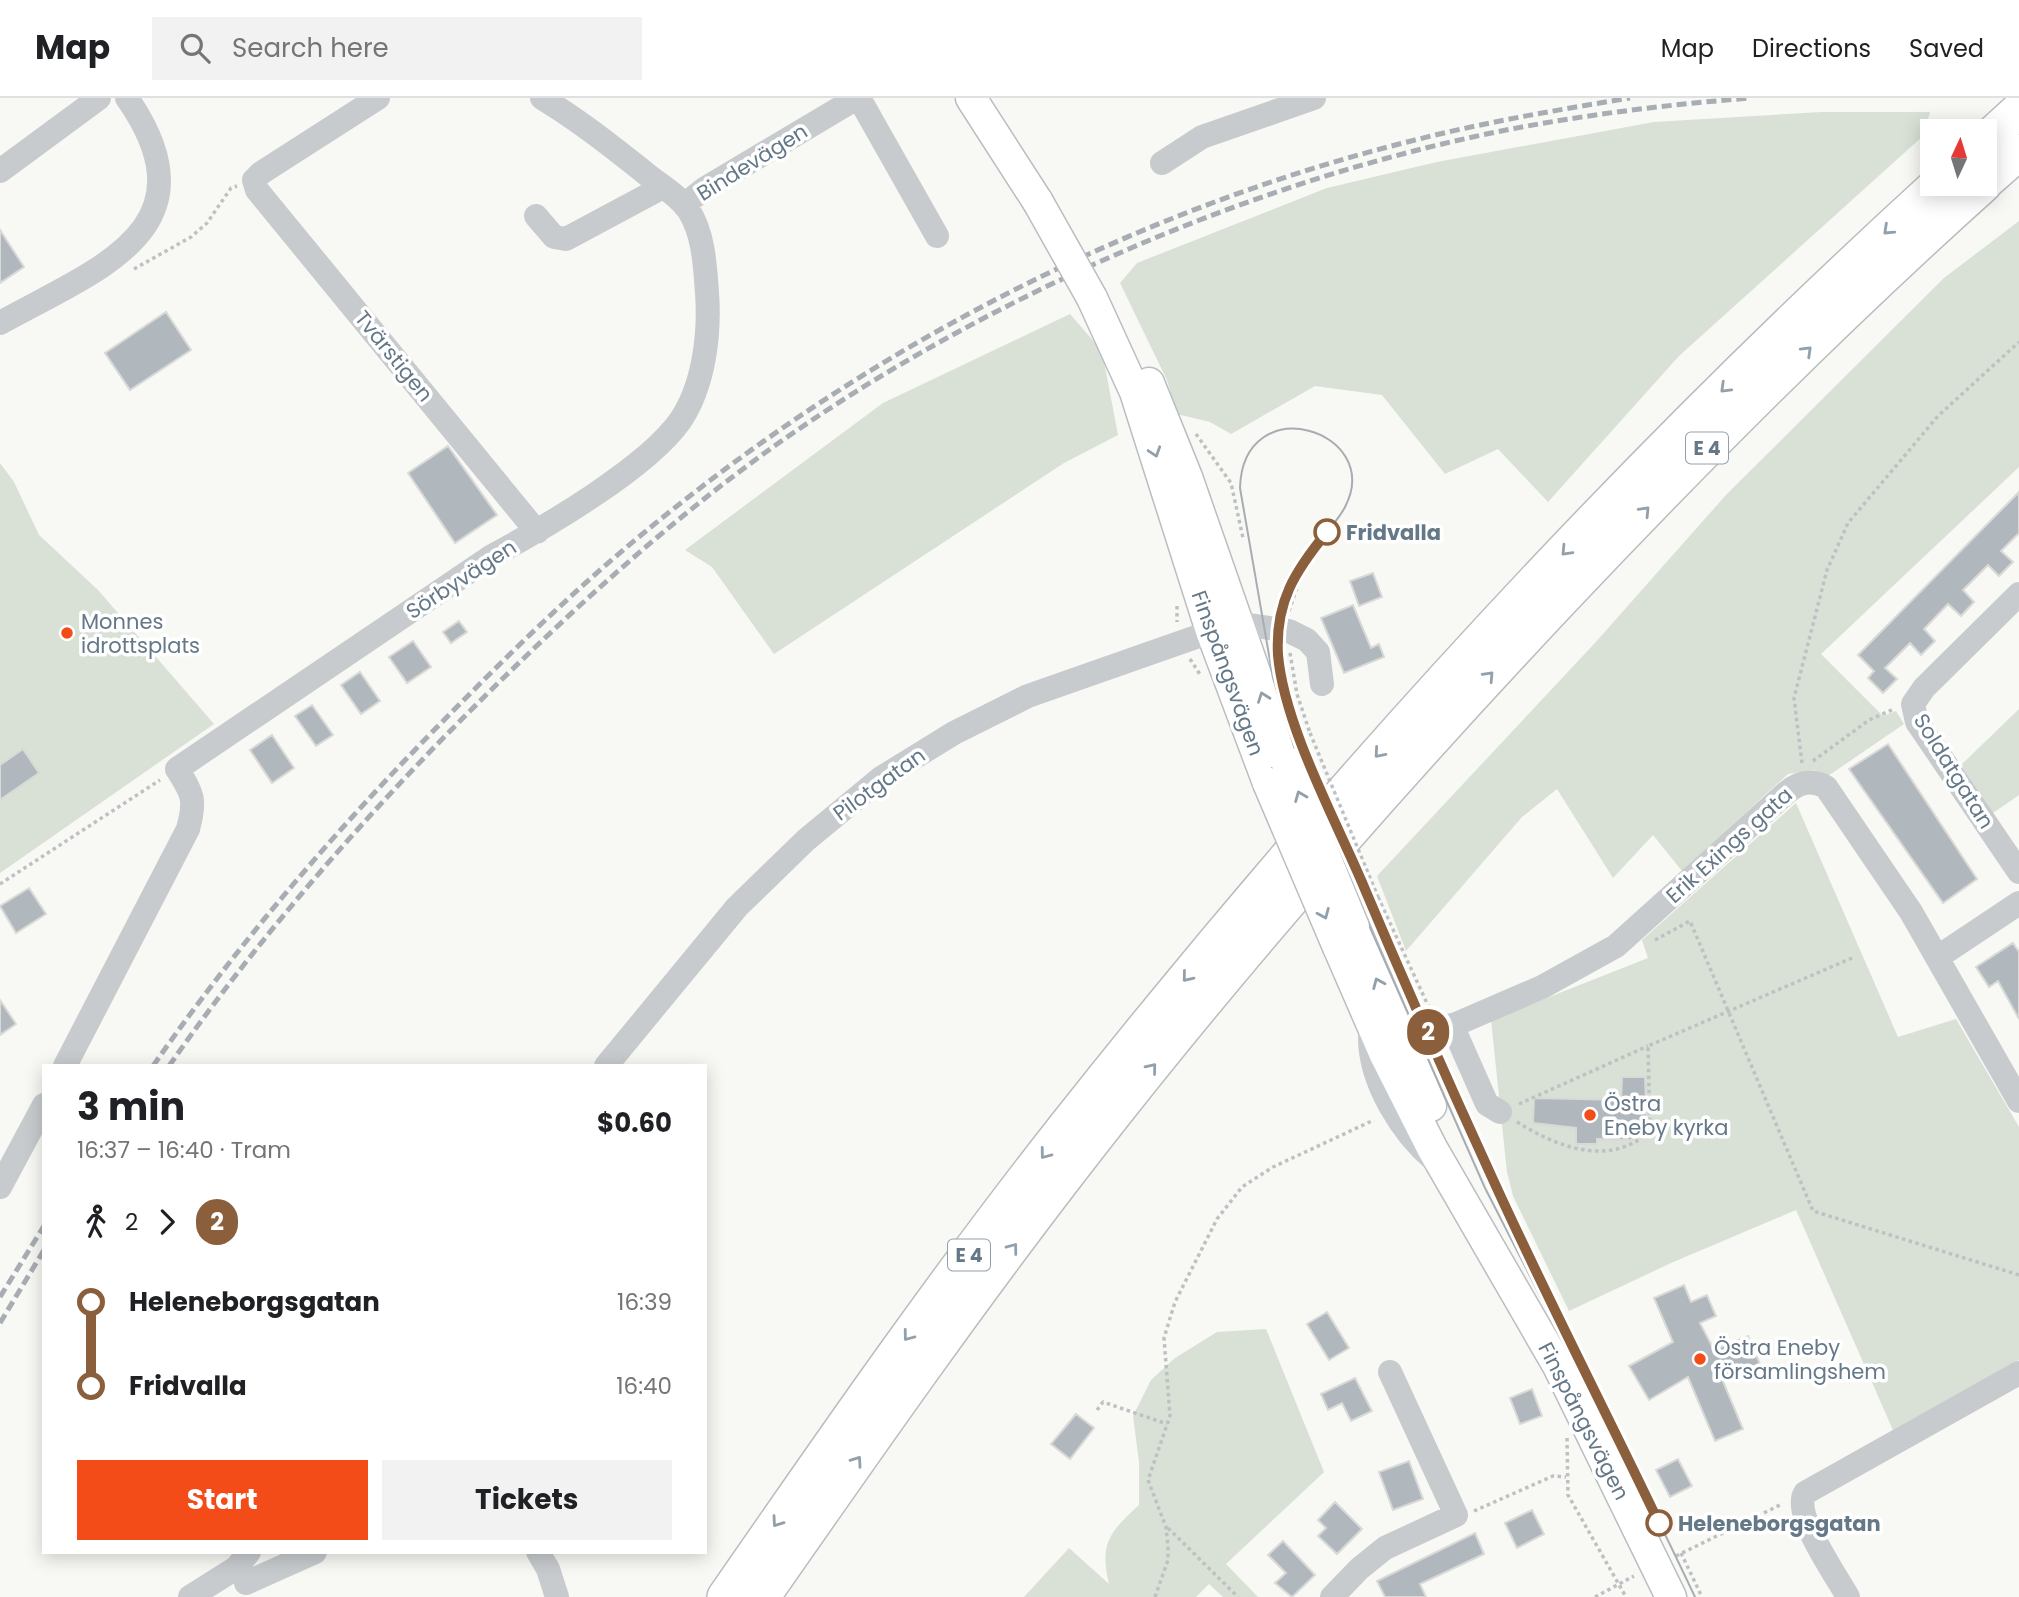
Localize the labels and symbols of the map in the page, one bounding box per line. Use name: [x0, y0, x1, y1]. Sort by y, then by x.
street label: Bindevägen: [691, 116, 813, 208]
north arrow: [1920, 119, 1997, 196]
one-way arrow: [1883, 221, 1896, 234]
street label: Tvärstigen: [348, 304, 440, 408]
one-way arrow: [1798, 346, 1811, 359]
one-way arrow: [1720, 380, 1733, 393]
road number: E 4: [1686, 432, 1728, 464]
one-way arrow: [1146, 446, 1161, 458]
one-way arrow: [1637, 506, 1650, 519]
place label: Fridvalla: [1346, 518, 1441, 547]
marker: Fridvalla: [1314, 519, 1340, 545]
street label: Sörbyvägen: [400, 532, 522, 626]
one-way arrow: [1562, 543, 1574, 556]
street label: Finspångsvägen: [1185, 586, 1271, 760]
place label: Monnes idrottsplats: [81, 607, 200, 660]
marker: Monnes idrottsplats: [59, 625, 75, 641]
one-way arrow: [1481, 671, 1493, 684]
one-way arrow: [1257, 691, 1271, 704]
street label: Soldatgatan: [1907, 708, 2001, 834]
street label: Pilotgatan: [827, 741, 931, 827]
one-way arrow: [1375, 745, 1387, 758]
street label: Erik Exings gata: [1660, 780, 1798, 910]
one-way arrow: [1294, 790, 1308, 803]
one-way arrow: [1316, 906, 1330, 919]
one-way arrow: [1183, 968, 1195, 981]
one-way arrow: [1372, 977, 1386, 990]
line badge: 2: [1405, 1009, 1451, 1055]
one-way arrow: [1144, 1064, 1156, 1077]
place label: Östra Eneby kyrka: [1604, 1089, 1728, 1142]
marker: Östra Eneby kyrka: [1582, 1107, 1598, 1123]
one-way arrow: [1040, 1147, 1053, 1159]
road number: E 4: [948, 1240, 990, 1270]
one-way arrow: [1004, 1243, 1017, 1256]
one-way arrow: [903, 1328, 916, 1341]
place label: Östra Eneby församlingshem: [1714, 1333, 1886, 1386]
street label: Finspångsvägen: [1532, 1337, 1636, 1505]
marker: Östra Eneby församlingshem: [1692, 1351, 1708, 1367]
one-way arrow: [849, 1456, 861, 1469]
place label: Heleneborgsgatan: [1678, 1509, 1881, 1538]
marker: Heleneborgsgatan: [1646, 1510, 1672, 1536]
one-way arrow: [772, 1514, 785, 1527]

